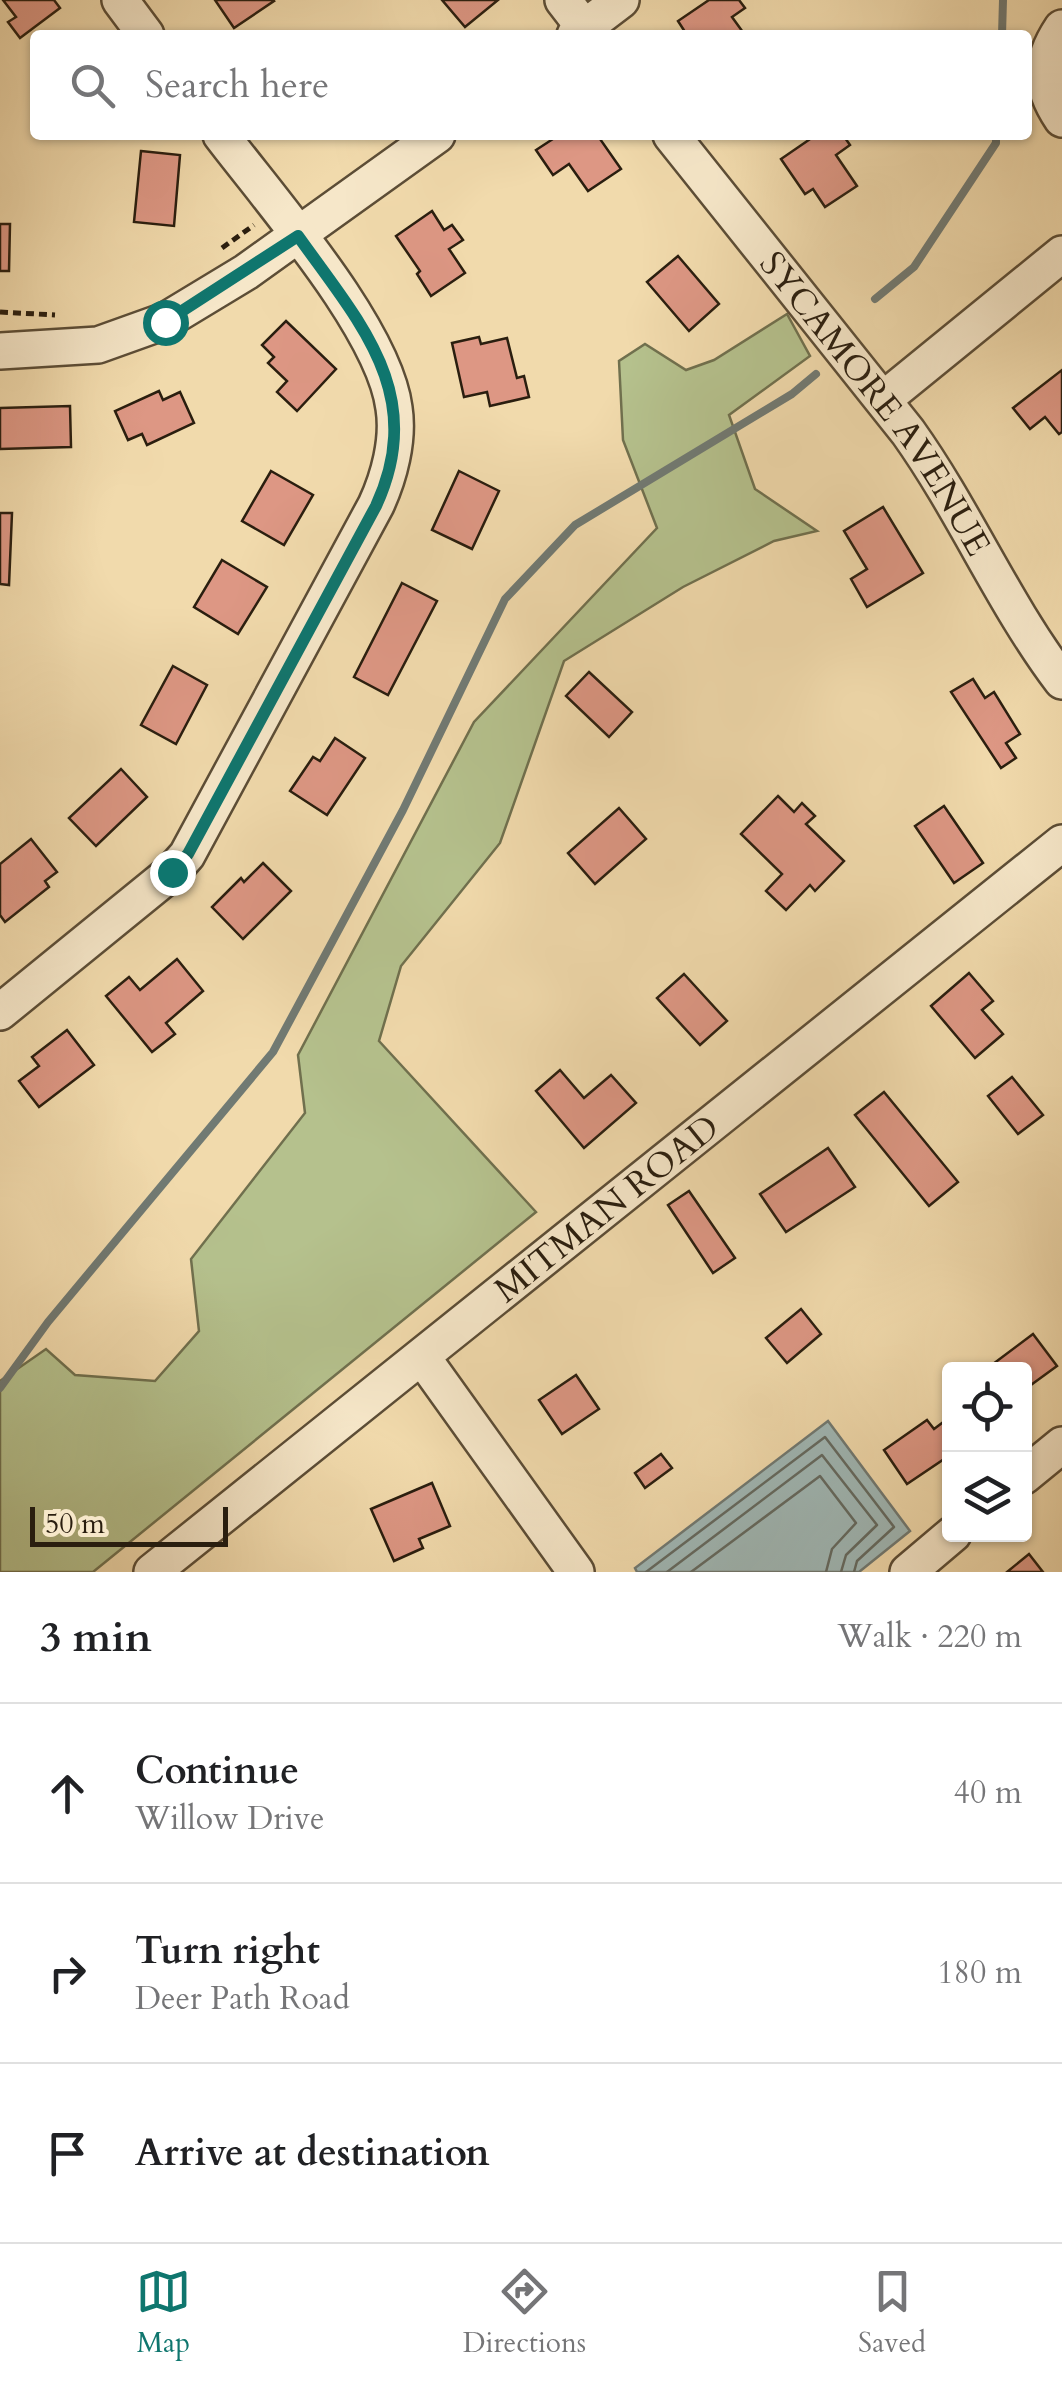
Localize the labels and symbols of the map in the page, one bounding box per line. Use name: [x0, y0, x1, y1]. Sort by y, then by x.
street label: SYCAMORE AVENUE: [748, 242, 1002, 565]
route start: [143, 300, 189, 346]
route end: [150, 850, 196, 896]
street label: MITMAN ROAD: [484, 1104, 729, 1314]
scale bar: [30, 1502, 228, 1546]

